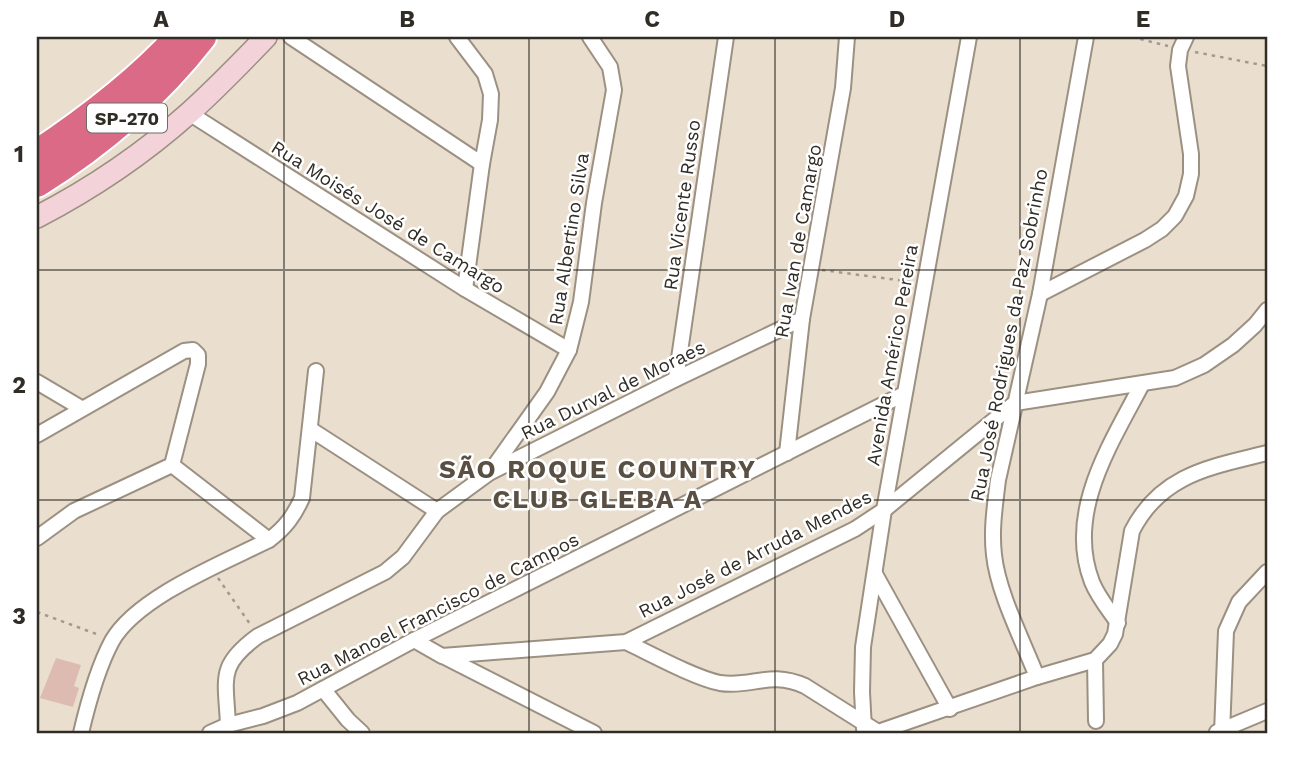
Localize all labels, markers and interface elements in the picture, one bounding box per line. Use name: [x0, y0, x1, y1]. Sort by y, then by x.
text: A: [153, 6, 169, 33]
text: B: [399, 6, 415, 33]
text: C: [644, 6, 660, 33]
text: D: [889, 6, 905, 33]
text: E: [1136, 6, 1150, 33]
road number: SP-270: [87, 104, 167, 132]
street label: Rua Vicente Russo: [659, 118, 705, 292]
street label: Rua Moisés José de Camargo: [267, 136, 509, 298]
text: 1: [14, 141, 24, 168]
street label: Rua Ivan de Camargo: [770, 142, 826, 340]
street label: Rua Albertino Silva: [544, 151, 594, 327]
street label: Rua José Rodrigues da Paz Sobrinho: [965, 167, 1053, 503]
street label: Avenida Américo Pereira: [861, 242, 923, 468]
street label: Rua Durval de Moraes: [517, 335, 709, 445]
text: 2: [12, 372, 26, 399]
district label: SÃO ROQUE COUNTRY CLUB GLEBA A: [439, 454, 757, 514]
street label: Rua José de Arruda Mendes: [635, 485, 875, 623]
street label: Rua Manoel Francisco de Campos: [293, 528, 583, 690]
text: 3: [12, 603, 26, 630]

